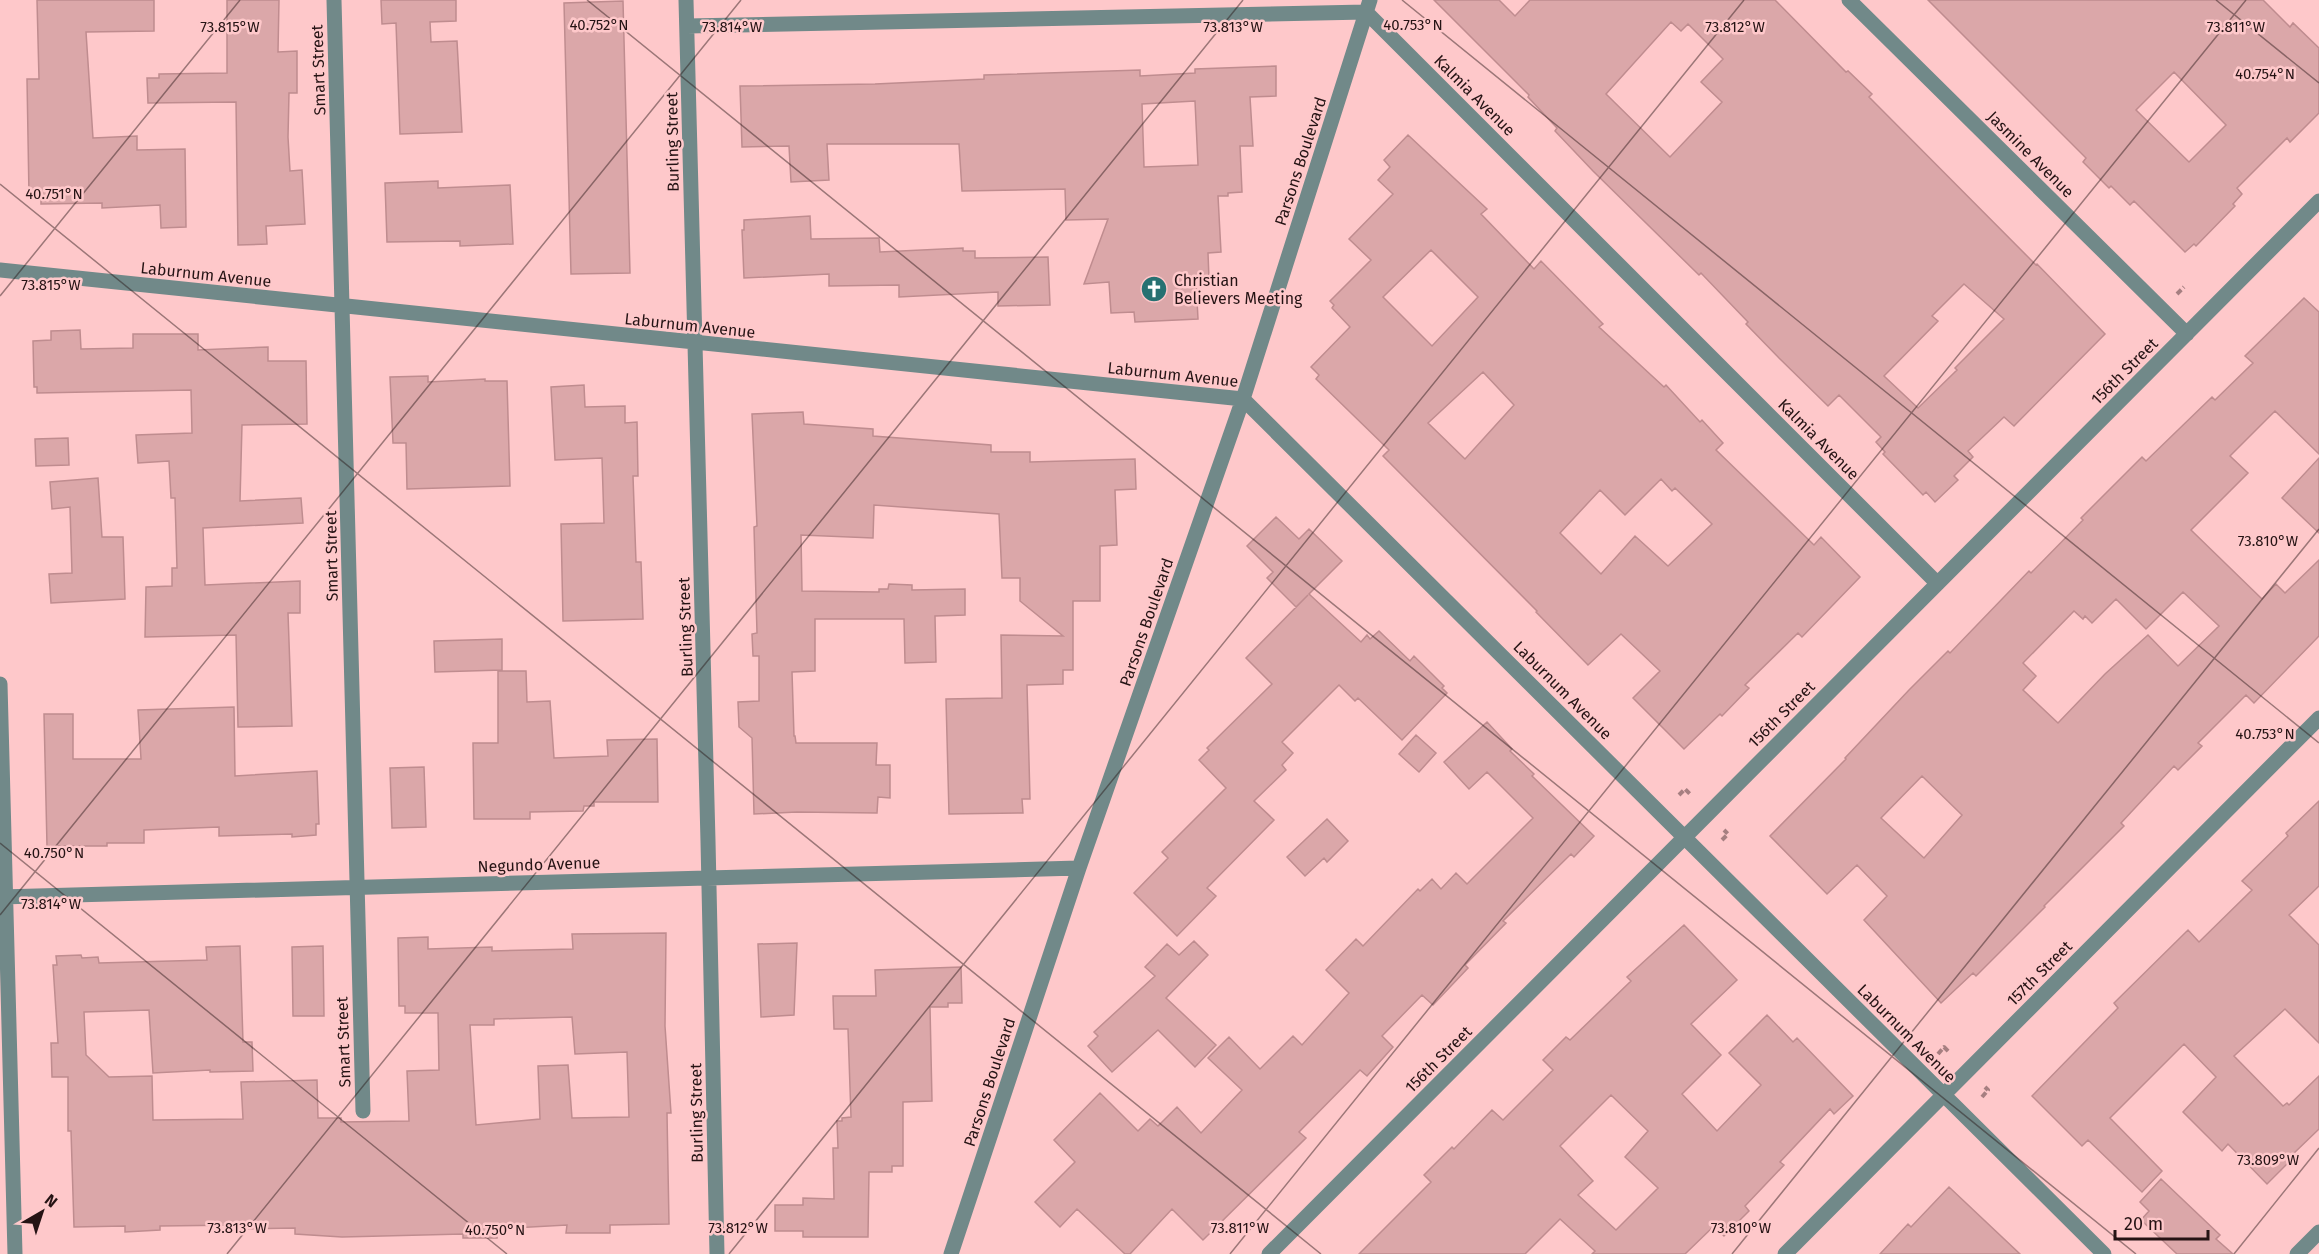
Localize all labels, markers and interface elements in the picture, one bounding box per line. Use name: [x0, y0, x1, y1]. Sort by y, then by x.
text: 40.752°N: [569, 16, 629, 34]
text: 40.753°N: [1383, 16, 1443, 34]
text: 73.815°W: [200, 18, 260, 36]
text: 73.814°W: [702, 18, 763, 36]
text: 73.813°W: [1203, 18, 1263, 36]
text: 73.812°W: [1705, 18, 1765, 36]
text: 73.811°W: [2207, 18, 2266, 36]
street label: Smart Street: [307, 24, 330, 116]
street label: Kalmia Avenue: [1430, 51, 1519, 140]
text: 40.754°N: [2235, 65, 2295, 83]
street label: Burling Street: [662, 92, 683, 192]
street label: Parsons Boulevard: [1271, 94, 1330, 228]
street label: Jasmine Avenue: [1983, 107, 2078, 202]
text: 40.751°N: [25, 185, 83, 203]
street label: Laburnum Avenue: [140, 258, 272, 291]
place label: Christian Believers Meeting: [1174, 271, 1303, 308]
church icon: Christian Believers Meeting: [1139, 274, 1169, 304]
text: 73.815°W: [21, 276, 81, 294]
street label: Laburnum Avenue: [624, 309, 756, 342]
street label: 156th Street: [2087, 334, 2162, 409]
street label: Laburnum Avenue: [1107, 358, 1239, 391]
street label: Kalmia Avenue: [1774, 395, 1863, 484]
street label: Smart Street: [321, 510, 342, 602]
text: 73.810°W: [2238, 532, 2299, 550]
street label: Parsons Boulevard: [1116, 556, 1177, 689]
street label: Burling Street: [674, 577, 697, 677]
street label: Laburnum Avenue: [1510, 637, 1616, 743]
street label: 156th Street: [1744, 677, 1819, 752]
text: 40.753°N: [2235, 725, 2295, 743]
text: 40.750°N: [24, 844, 84, 862]
street label: Negundo Avenue: [477, 853, 601, 876]
text: 73.814°W: [21, 895, 82, 913]
street label: 157th Street: [2003, 937, 2076, 1010]
street label: Laburnum Avenue: [1854, 980, 1960, 1086]
street label: Smart Street: [332, 996, 355, 1088]
street label: Parsons Boulevard: [960, 1015, 1019, 1149]
street label: 156th Street: [1401, 1022, 1476, 1097]
street label: Burling Street: [686, 1063, 707, 1163]
text: 73.809°W: [2237, 1151, 2300, 1169]
north arrow: [12, 1182, 72, 1242]
text: N: [41, 1190, 61, 1211]
scale bar: [2115, 1203, 2208, 1241]
text: 20 m: [2124, 1213, 2163, 1235]
text: 73.813°W: [207, 1219, 267, 1237]
text: 73.812°W: [708, 1219, 768, 1237]
text: 73.811°W: [1211, 1219, 1270, 1237]
text: 73.810°W: [1711, 1219, 1772, 1237]
text: 40.750°N: [465, 1221, 525, 1239]

